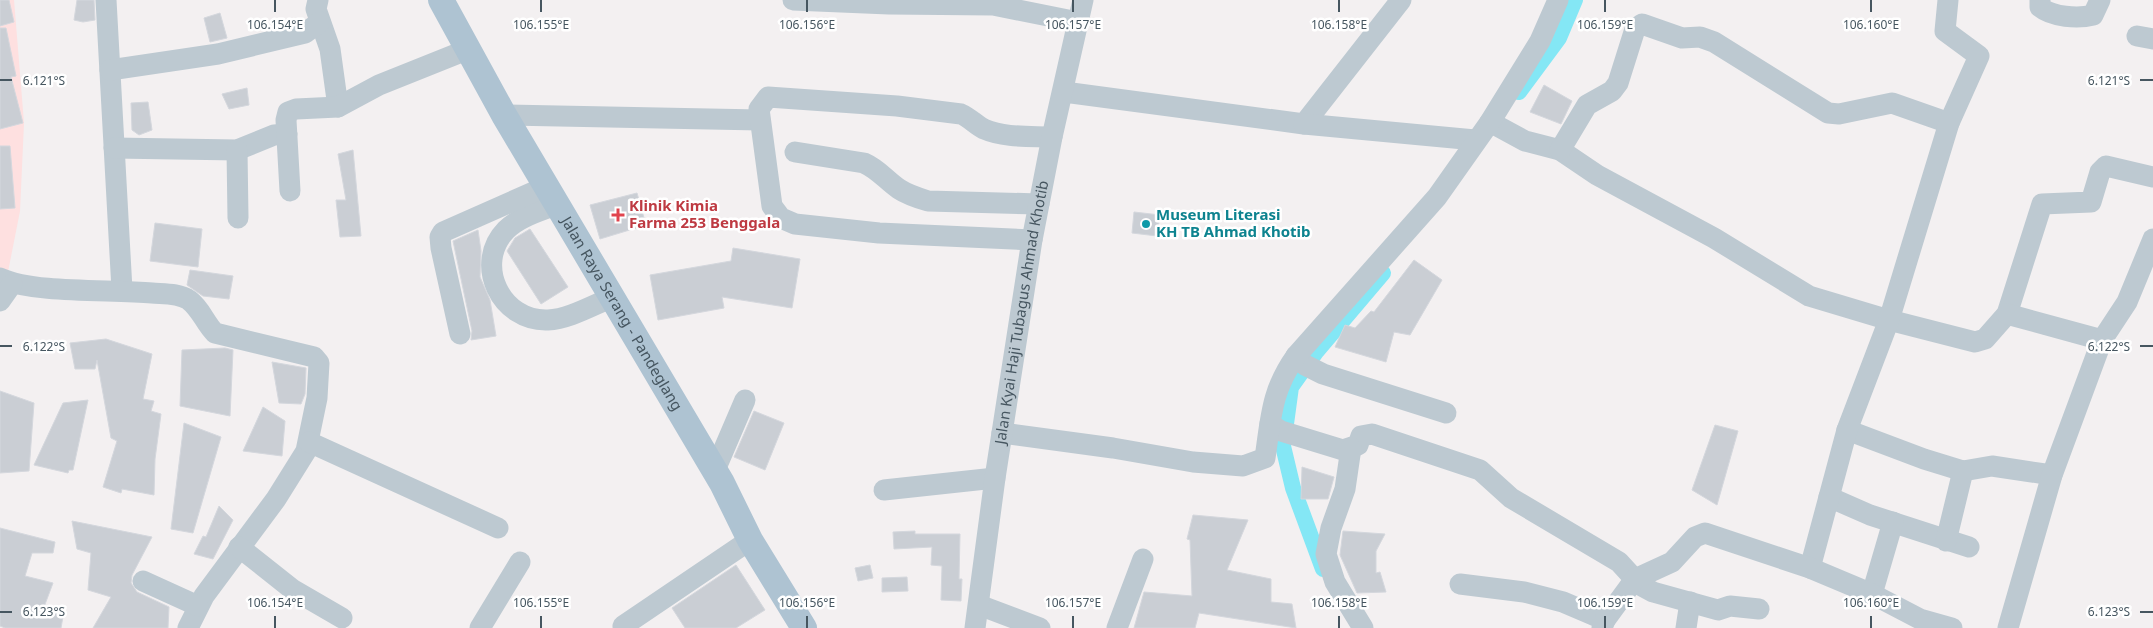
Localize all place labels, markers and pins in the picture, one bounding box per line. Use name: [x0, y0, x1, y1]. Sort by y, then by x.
place label: Klinik Kimia Farma 253 Benggala: [629, 195, 780, 232]
place label: Museum Literasi KH TB Ahmad Khotib: [1156, 204, 1311, 241]
marker: Klinik Kimia Farma 253 Benggala: [611, 208, 625, 222]
marker: Museum Literasi KH TB Ahmad Khotib: [1140, 218, 1152, 230]

